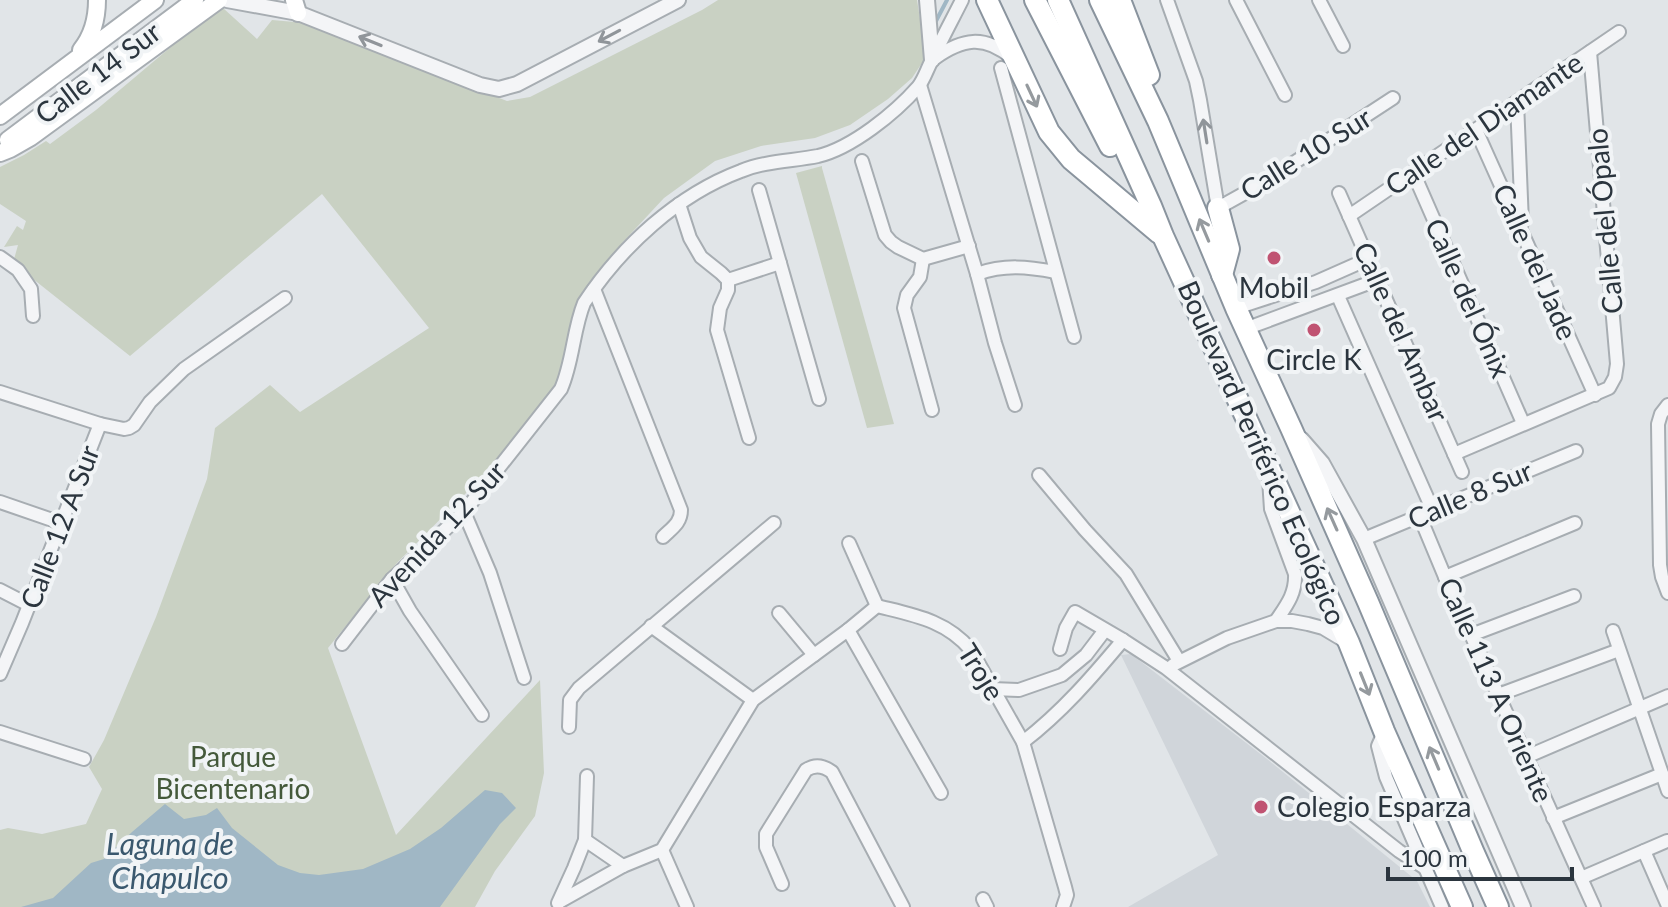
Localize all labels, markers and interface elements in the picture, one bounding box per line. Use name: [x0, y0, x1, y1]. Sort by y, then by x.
street label: Calle 14 Sur: [28, 14, 167, 130]
one-way arrow: [597, 29, 621, 45]
one-way arrow: [358, 33, 383, 47]
street label: Calle del Diamante: [1378, 45, 1589, 202]
one-way arrow: [1025, 84, 1040, 108]
street label: Calle 10 Sur: [1234, 99, 1377, 207]
one-way arrow: [1197, 119, 1212, 145]
street label: Calle del Ópalo: [1579, 127, 1629, 315]
street label: Calle del Jade: [1486, 178, 1585, 345]
street label: Calle del Ónix: [1419, 213, 1519, 382]
one-way arrow: [1195, 218, 1210, 243]
street label: Calle del Ambar: [1347, 237, 1457, 427]
marker: Mobil: [1265, 249, 1283, 267]
place label: Mobil: [1239, 270, 1309, 304]
street label: Boulevard Periférico Ecológico: [1171, 275, 1354, 630]
marker: Circle K: [1305, 321, 1323, 339]
place label: Circle K: [1266, 342, 1362, 376]
street label: Calle 12 A Sur: [12, 440, 106, 613]
street label: Calle 8 Sur: [1402, 453, 1537, 536]
street label: Avenida 12 Sur: [360, 454, 512, 613]
one-way arrow: [1324, 507, 1339, 531]
street label: Calle 113 A Oriente: [1432, 572, 1562, 807]
street label: Troje: [951, 637, 1012, 706]
one-way arrow: [1359, 671, 1373, 696]
park label: Parque Bicentenario: [156, 739, 310, 805]
one-way arrow: [1425, 746, 1440, 771]
place label: Colegio Esparza: [1277, 789, 1471, 823]
marker: Colegio Esparza: [1252, 798, 1270, 816]
water label: Laguna de Chapulco: [106, 825, 234, 895]
scale bar: [1388, 831, 1572, 881]
text: 100 m: [1400, 843, 1468, 872]

